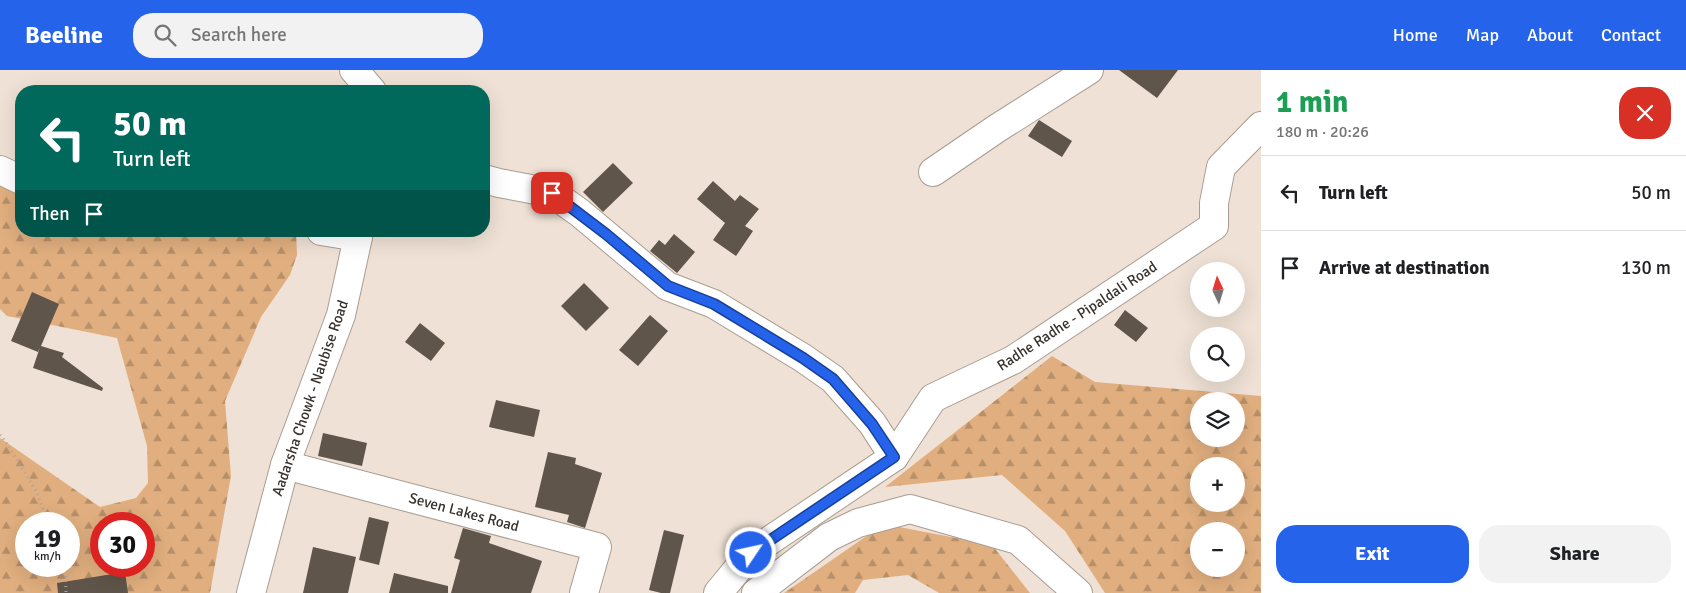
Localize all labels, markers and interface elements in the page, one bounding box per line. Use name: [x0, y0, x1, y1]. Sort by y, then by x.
search box: [133, 13, 483, 58]
text: Beeline: [25, 20, 103, 50]
icon: search: [151, 21, 179, 49]
text: Search here: [191, 23, 287, 47]
text: Home: [1393, 24, 1438, 46]
text: Map: [1466, 24, 1499, 46]
text: About: [1527, 24, 1573, 46]
text: Contact: [1601, 24, 1661, 46]
text: 1 min: [1276, 84, 1348, 121]
button: close: [1619, 87, 1671, 139]
text: 50 m: [113, 102, 187, 145]
icon: left: [30, 105, 95, 170]
text: 180 m · 20:26: [1276, 122, 1369, 142]
text: Turn left: [113, 145, 191, 172]
pin: [531, 172, 573, 214]
icon: arrive: [538, 179, 566, 207]
icon: left: [1276, 179, 1304, 207]
text: Turn left: [1319, 181, 1388, 205]
text: 50 m: [1631, 181, 1671, 205]
icon: arrive: [80, 200, 108, 228]
text: Then: [30, 202, 70, 226]
icon: arrive: [1276, 254, 1304, 282]
text: Arrive at destination: [1319, 256, 1490, 280]
text: 130 m: [1621, 256, 1671, 280]
street label: Radhe Radhe - Pipaldali Road: [994, 257, 1160, 374]
north arrow: [1190, 262, 1245, 318]
map controls: [1190, 262, 1245, 577]
street label: Aadarsha Chowk - Naubise Road: [268, 298, 352, 498]
button: search: [1190, 327, 1245, 382]
button: layers: [1190, 392, 1245, 447]
button: +: [1190, 457, 1245, 512]
street label: Seven Lakes Road: [407, 489, 521, 535]
speed limit sign: 30: [90, 512, 155, 577]
button: −: [1190, 522, 1245, 577]
text: 19: [34, 523, 61, 554]
button: Exit: [1276, 525, 1469, 583]
button: Share: [1479, 525, 1671, 583]
position arrow: [724, 526, 776, 578]
text: km/h: [34, 549, 61, 564]

